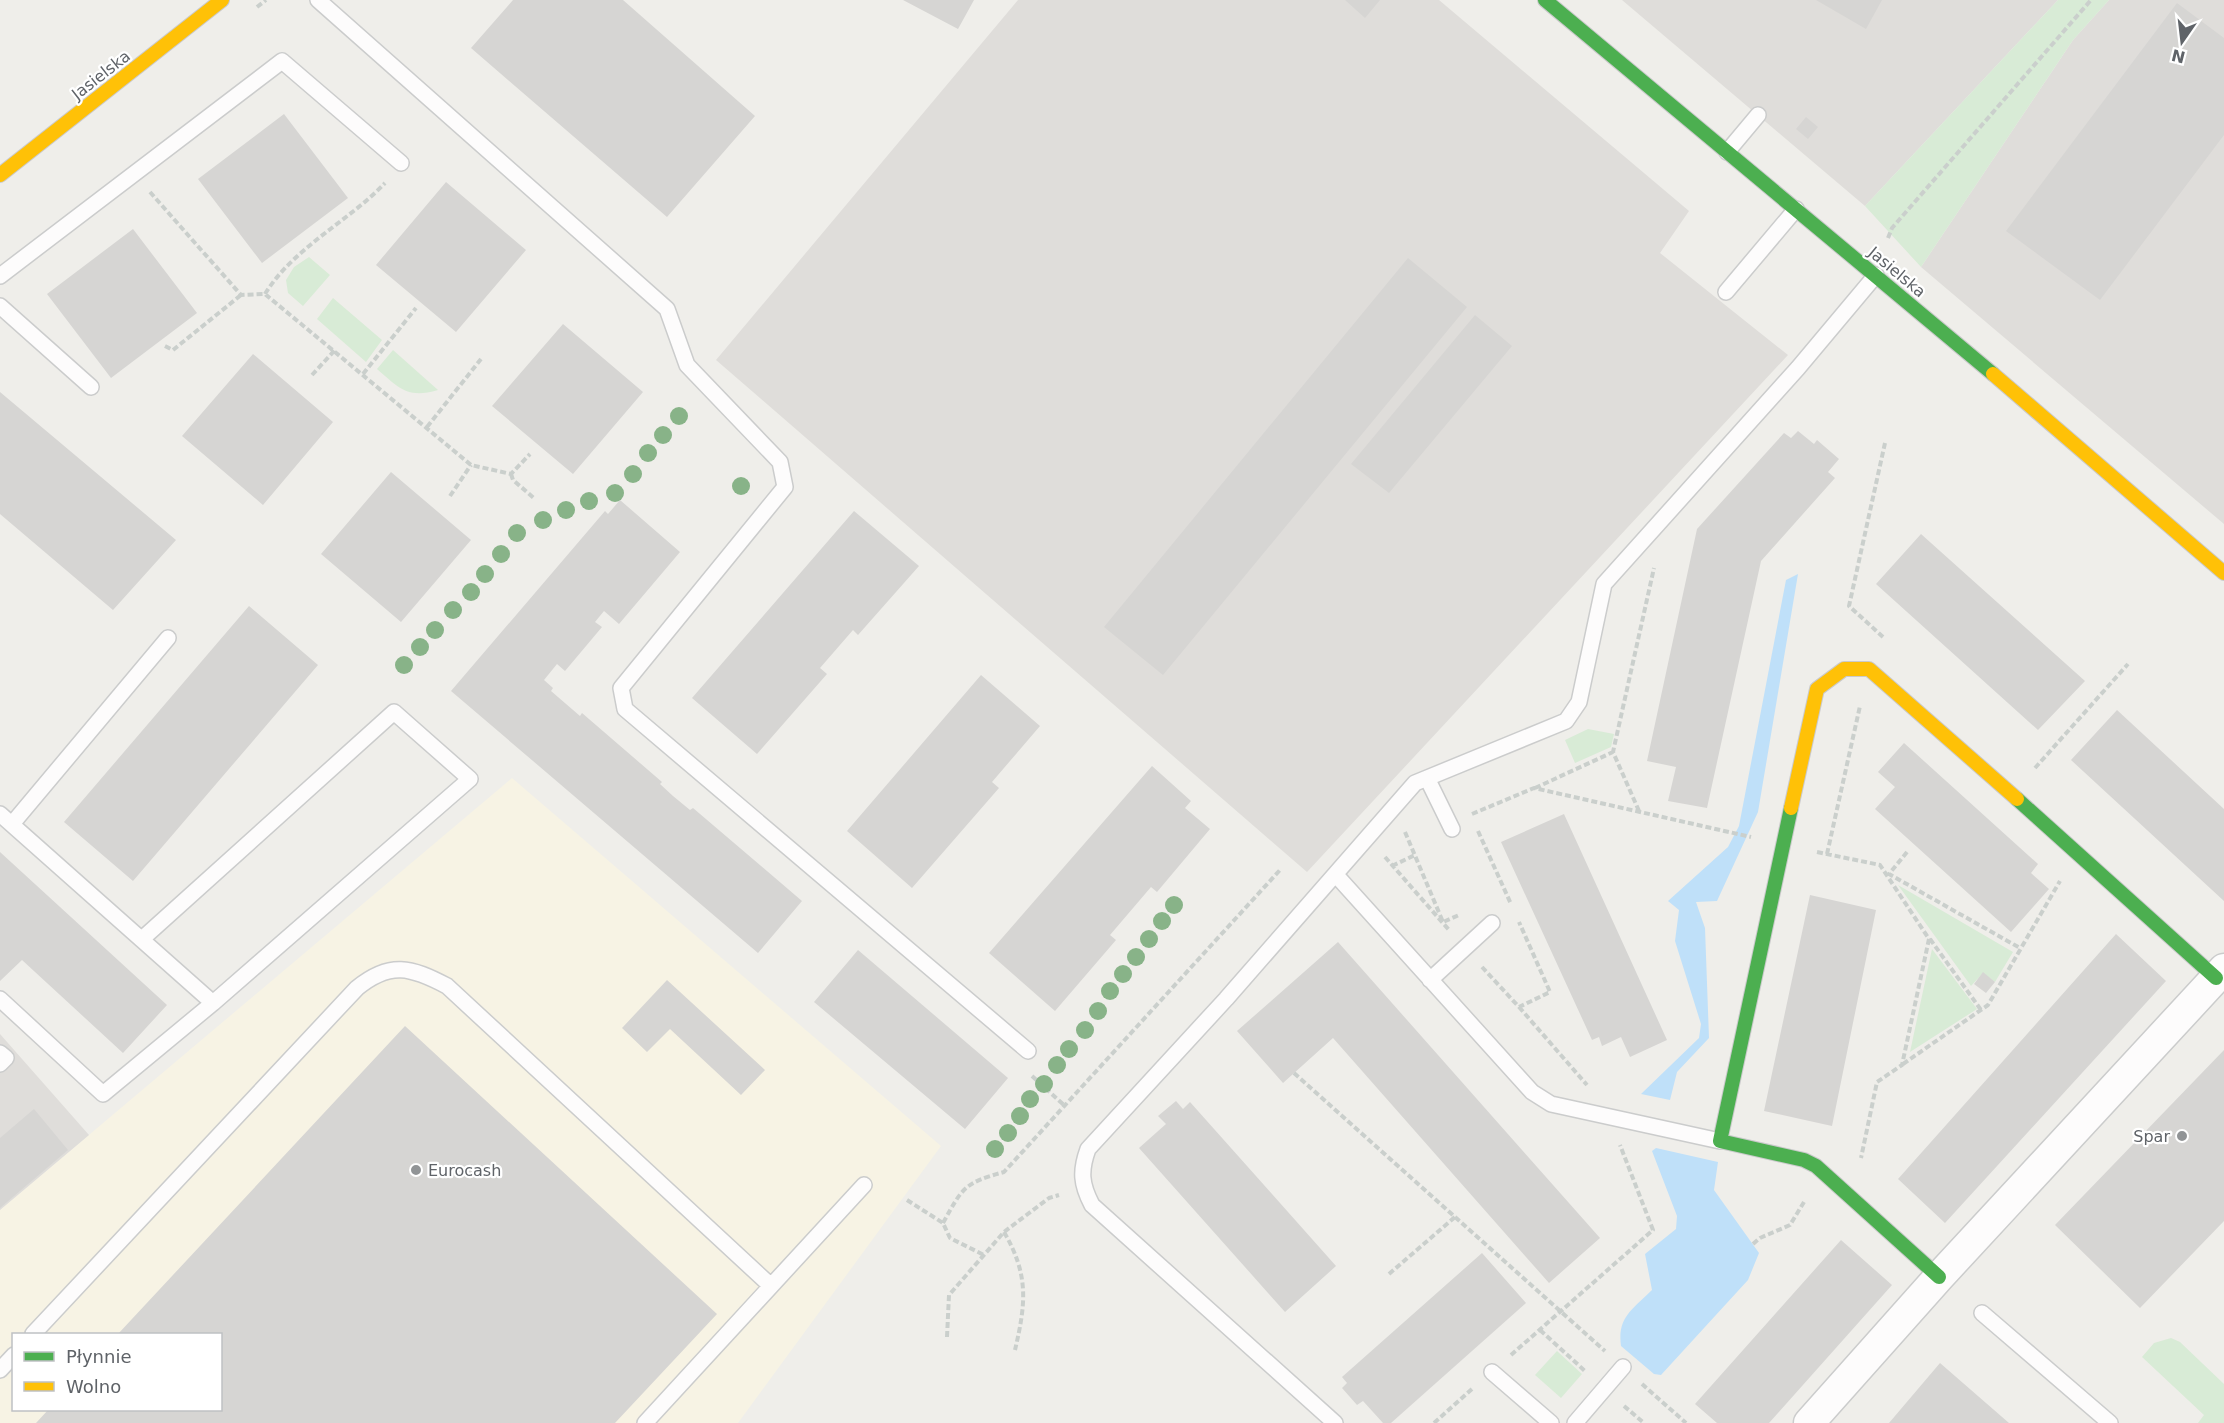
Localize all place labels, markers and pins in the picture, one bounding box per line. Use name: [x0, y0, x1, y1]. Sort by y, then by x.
place label: Spar: [2133, 1127, 2170, 1146]
marker: Spar: [2175, 1129, 2189, 1143]
place label: Eurocash: [428, 1161, 501, 1180]
marker: Eurocash: [409, 1163, 423, 1177]

